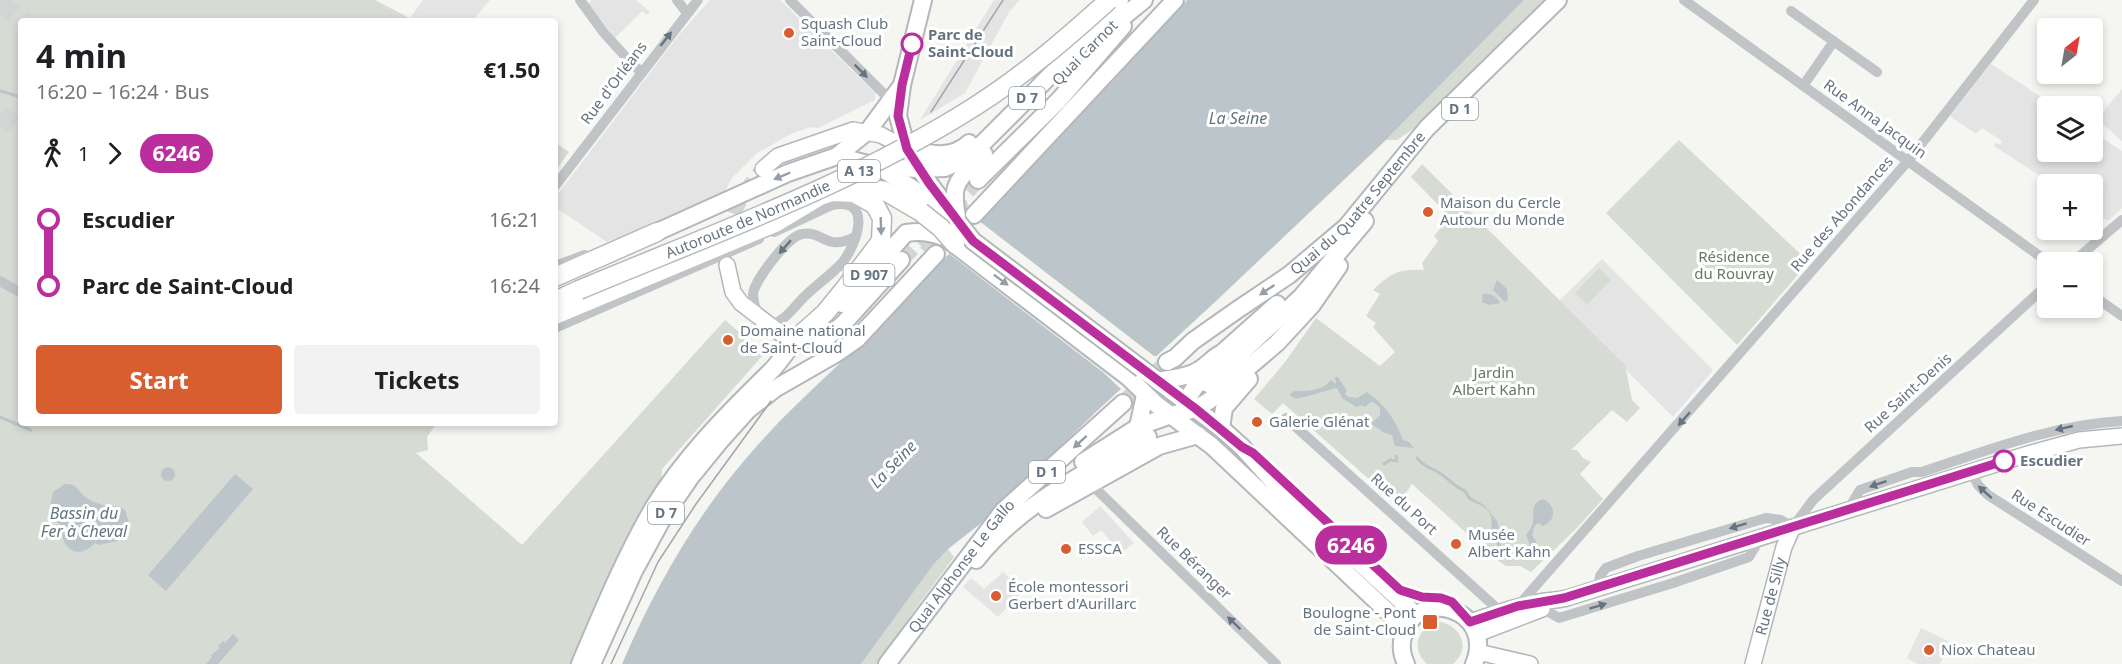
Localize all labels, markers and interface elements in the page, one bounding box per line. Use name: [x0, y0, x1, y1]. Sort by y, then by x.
place label: Squash Club Saint-Cloud: [801, 13, 888, 50]
street label: Quai Carnot: [1047, 15, 1122, 89]
north arrow: [2037, 18, 2103, 84]
map controls: [2037, 18, 2103, 318]
place label: Parc de Saint-Cloud: [928, 24, 1014, 61]
marker: Squash Club Saint-Cloud: [782, 26, 796, 40]
one-way arrow: [660, 31, 672, 46]
text: 4 min: [36, 33, 127, 78]
marker: Parc de Saint-Cloud: [901, 33, 923, 55]
street label: Rue d'Orléans: [576, 37, 651, 128]
text: €1.50: [483, 54, 540, 84]
one-way arrow: [853, 64, 867, 78]
street label: Rue Anna Jacquin: [1820, 74, 1931, 162]
text: 16:20 – 16:24 · Bus: [36, 78, 209, 105]
road number: D 7: [1009, 87, 1045, 109]
button: layers: [2037, 96, 2103, 162]
road number: D 1: [1442, 98, 1478, 120]
water label: La Seine: [1209, 107, 1267, 129]
street label: Quai du Quatre Septembre: [1285, 127, 1429, 279]
icon: walk: [36, 137, 69, 170]
icon: forward: [98, 137, 131, 170]
text: 6246: [152, 139, 201, 167]
text: 1: [78, 140, 89, 167]
street label: Rue des Abondances: [1786, 151, 1897, 275]
road number: A 13: [838, 160, 880, 182]
one-way arrow: [772, 171, 790, 181]
button: +: [2037, 174, 2103, 240]
street label: Autoroute de Normandie: [662, 175, 833, 262]
place label: Maison du Cercle Autour du Monde: [1440, 192, 1565, 229]
text: Escudier: [82, 204, 174, 234]
marker: Maison du Cercle Autour du Monde: [1421, 205, 1435, 219]
text: 16:21: [489, 206, 540, 233]
one-way arrow: [877, 217, 886, 236]
one-way arrow: [779, 239, 792, 254]
park label: Résidence du Rouvray: [1694, 246, 1774, 283]
button: −: [2037, 252, 2103, 318]
road number: D 907: [844, 264, 894, 286]
text: Parc de Saint-Cloud: [82, 270, 293, 300]
text: 16:24: [489, 272, 540, 299]
one-way arrow: [993, 273, 1009, 286]
one-way arrow: [1260, 284, 1276, 296]
place label: Domaine national de Saint-Cloud: [740, 320, 866, 357]
marker: Domaine national de Saint-Cloud: [721, 333, 735, 347]
button: Start: [36, 345, 282, 414]
button: Tickets: [294, 345, 540, 414]
street label: Rue Saint-Denis: [1859, 348, 1955, 437]
park label: Jardin Albert Kahn: [1453, 362, 1535, 399]
place label: Galerie Glénat: [1269, 411, 1370, 431]
one-way arrow: [1678, 411, 1691, 426]
marker: Galerie Glénat: [1250, 415, 1264, 429]
one-way arrow: [2055, 424, 2073, 434]
water label: La Seine: [865, 435, 921, 493]
one-way arrow: [1072, 435, 1087, 449]
marker: Escudier: [1993, 450, 2015, 472]
place label: Escudier: [2020, 450, 2083, 470]
road number: D 1: [1029, 461, 1065, 483]
street label: Rue du Port: [1367, 468, 1443, 539]
one-way arrow: [1869, 480, 1887, 490]
street label: Rue Escudier: [2008, 484, 2095, 550]
one-way arrow: [1978, 485, 1993, 499]
street label: Quai Alphonse Le Gallo: [903, 494, 1019, 637]
water label: Bassin du Fer à Cheval: [41, 502, 128, 542]
road number: D 7: [648, 502, 684, 524]
street label: Rue Béranger: [1153, 522, 1236, 603]
one-way arrow: [1729, 522, 1747, 531]
place label: Musée Albert Kahn: [1468, 524, 1551, 561]
line badge: 6246: [1309, 526, 1393, 564]
text: 6246: [1327, 531, 1375, 559]
marker: Musée Albert Kahn: [1449, 537, 1463, 551]
place label: ESSCA: [1078, 538, 1122, 558]
marker: ESSCA: [1059, 542, 1073, 556]
street label: Rue de Silly: [1750, 554, 1790, 637]
place label: École montessori Gerbert d'Aurillarc: [1008, 576, 1137, 613]
marker: École montessori Gerbert d'Aurillarc: [989, 589, 1003, 603]
one-way arrow: [1589, 601, 1607, 610]
place label: Boulogne - Pont de Saint-Cloud: [1303, 602, 1417, 639]
marker: Boulogne - Pont de Saint-Cloud: [1421, 613, 1439, 631]
one-way arrow: [1228, 617, 1242, 631]
place label: Niox Chateau: [1941, 639, 2036, 659]
marker: Niox Chateau: [1922, 643, 1936, 657]

